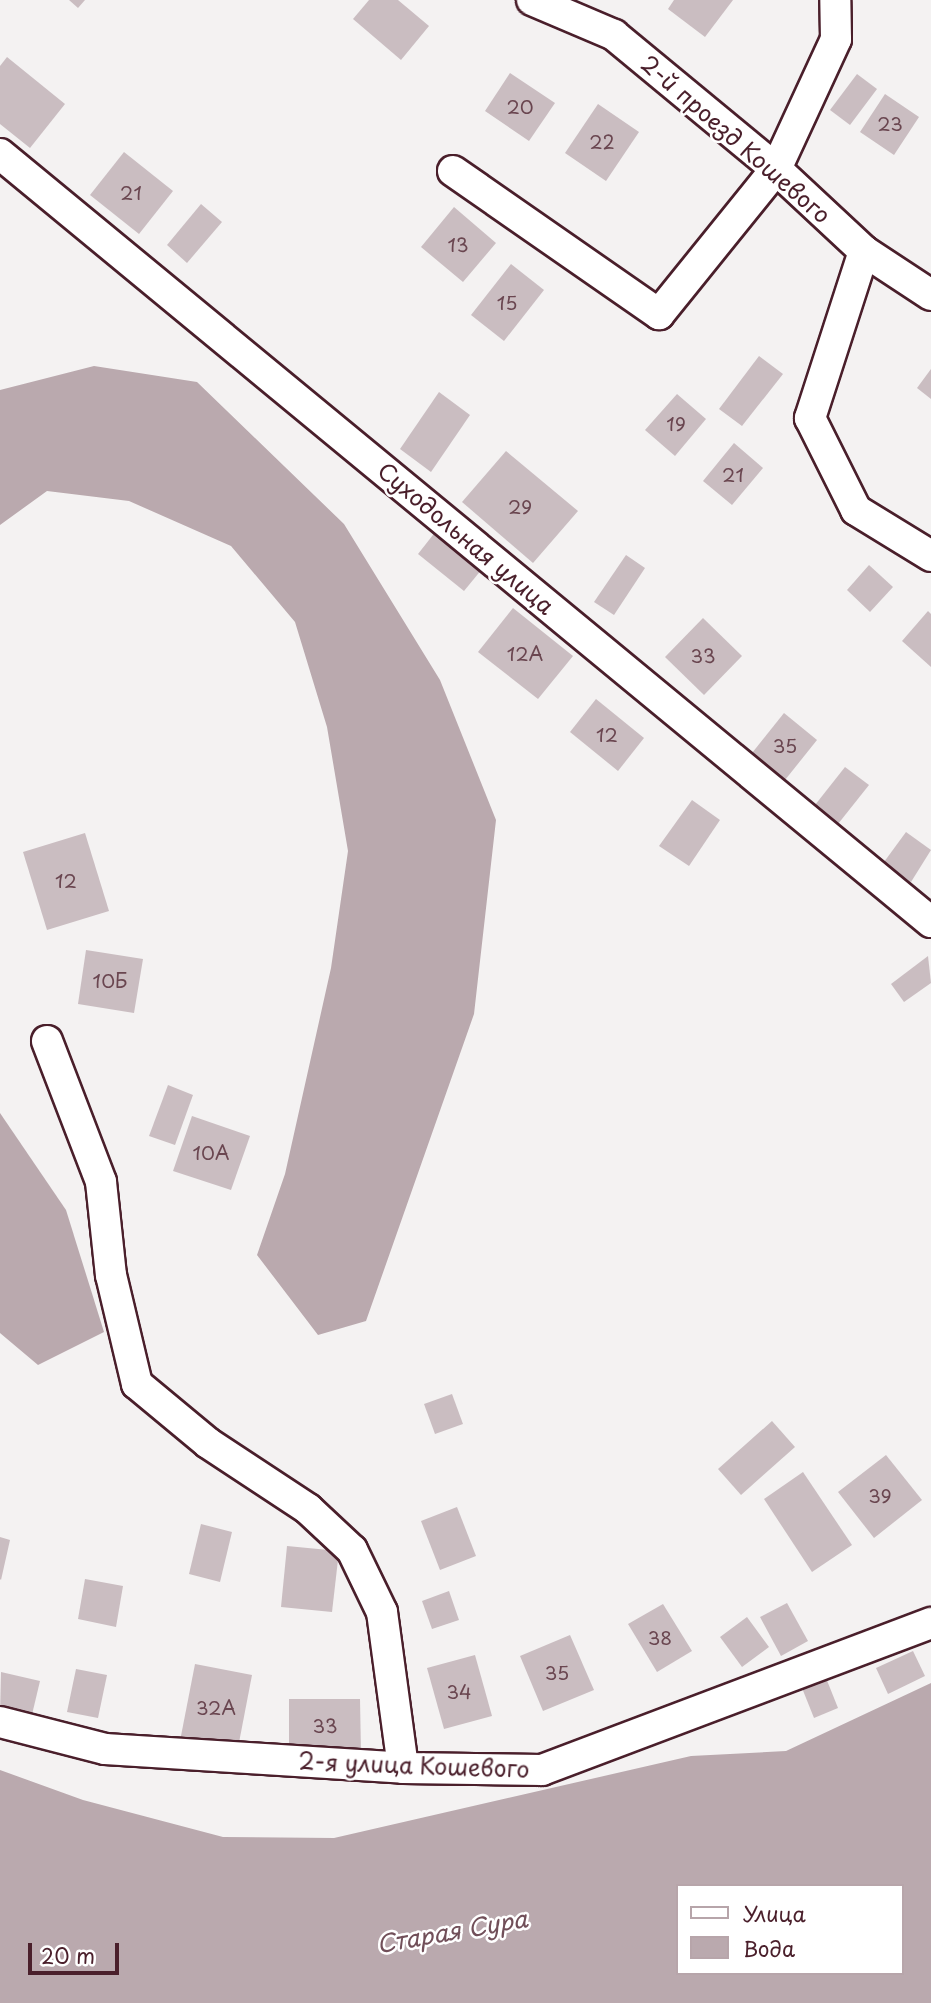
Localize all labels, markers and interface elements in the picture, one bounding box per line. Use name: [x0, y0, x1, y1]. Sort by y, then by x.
street label: 2-й проезд Кошевого: [635, 49, 837, 229]
house number: 20: [506, 96, 534, 118]
house number: 23: [877, 113, 903, 135]
house number: 22: [589, 131, 615, 153]
house number: 21: [120, 182, 142, 204]
house number: 13: [447, 234, 469, 256]
house number: 15: [497, 292, 517, 314]
house number: 19: [666, 413, 686, 435]
street label: Суходольная улица: [372, 456, 560, 620]
house number: 21: [722, 464, 744, 486]
house number: 29: [508, 496, 532, 518]
house number: 12А: [507, 643, 543, 665]
house number: 33: [691, 645, 715, 667]
house number: 12: [596, 724, 618, 746]
house number: 35: [773, 735, 797, 757]
house number: 12: [55, 870, 77, 892]
house number: 10Б: [93, 970, 127, 992]
house number: 10А: [193, 1142, 229, 1164]
house number: 39: [868, 1485, 892, 1507]
house number: 38: [648, 1627, 672, 1649]
house number: 35: [545, 1662, 569, 1684]
house number: 34: [446, 1681, 472, 1703]
house number: 32А: [196, 1697, 236, 1719]
house number: 33: [313, 1715, 337, 1737]
street label: 2-я улица Кошевого: [297, 1747, 531, 1783]
legend: [676, 1884, 903, 1975]
text: Улица: [743, 1897, 806, 1929]
water label: Старая Сура: [374, 1903, 530, 1959]
scale bar: [32, 1930, 122, 1974]
text: Вода: [743, 1932, 795, 1964]
text: 20 m: [41, 1939, 95, 1971]

